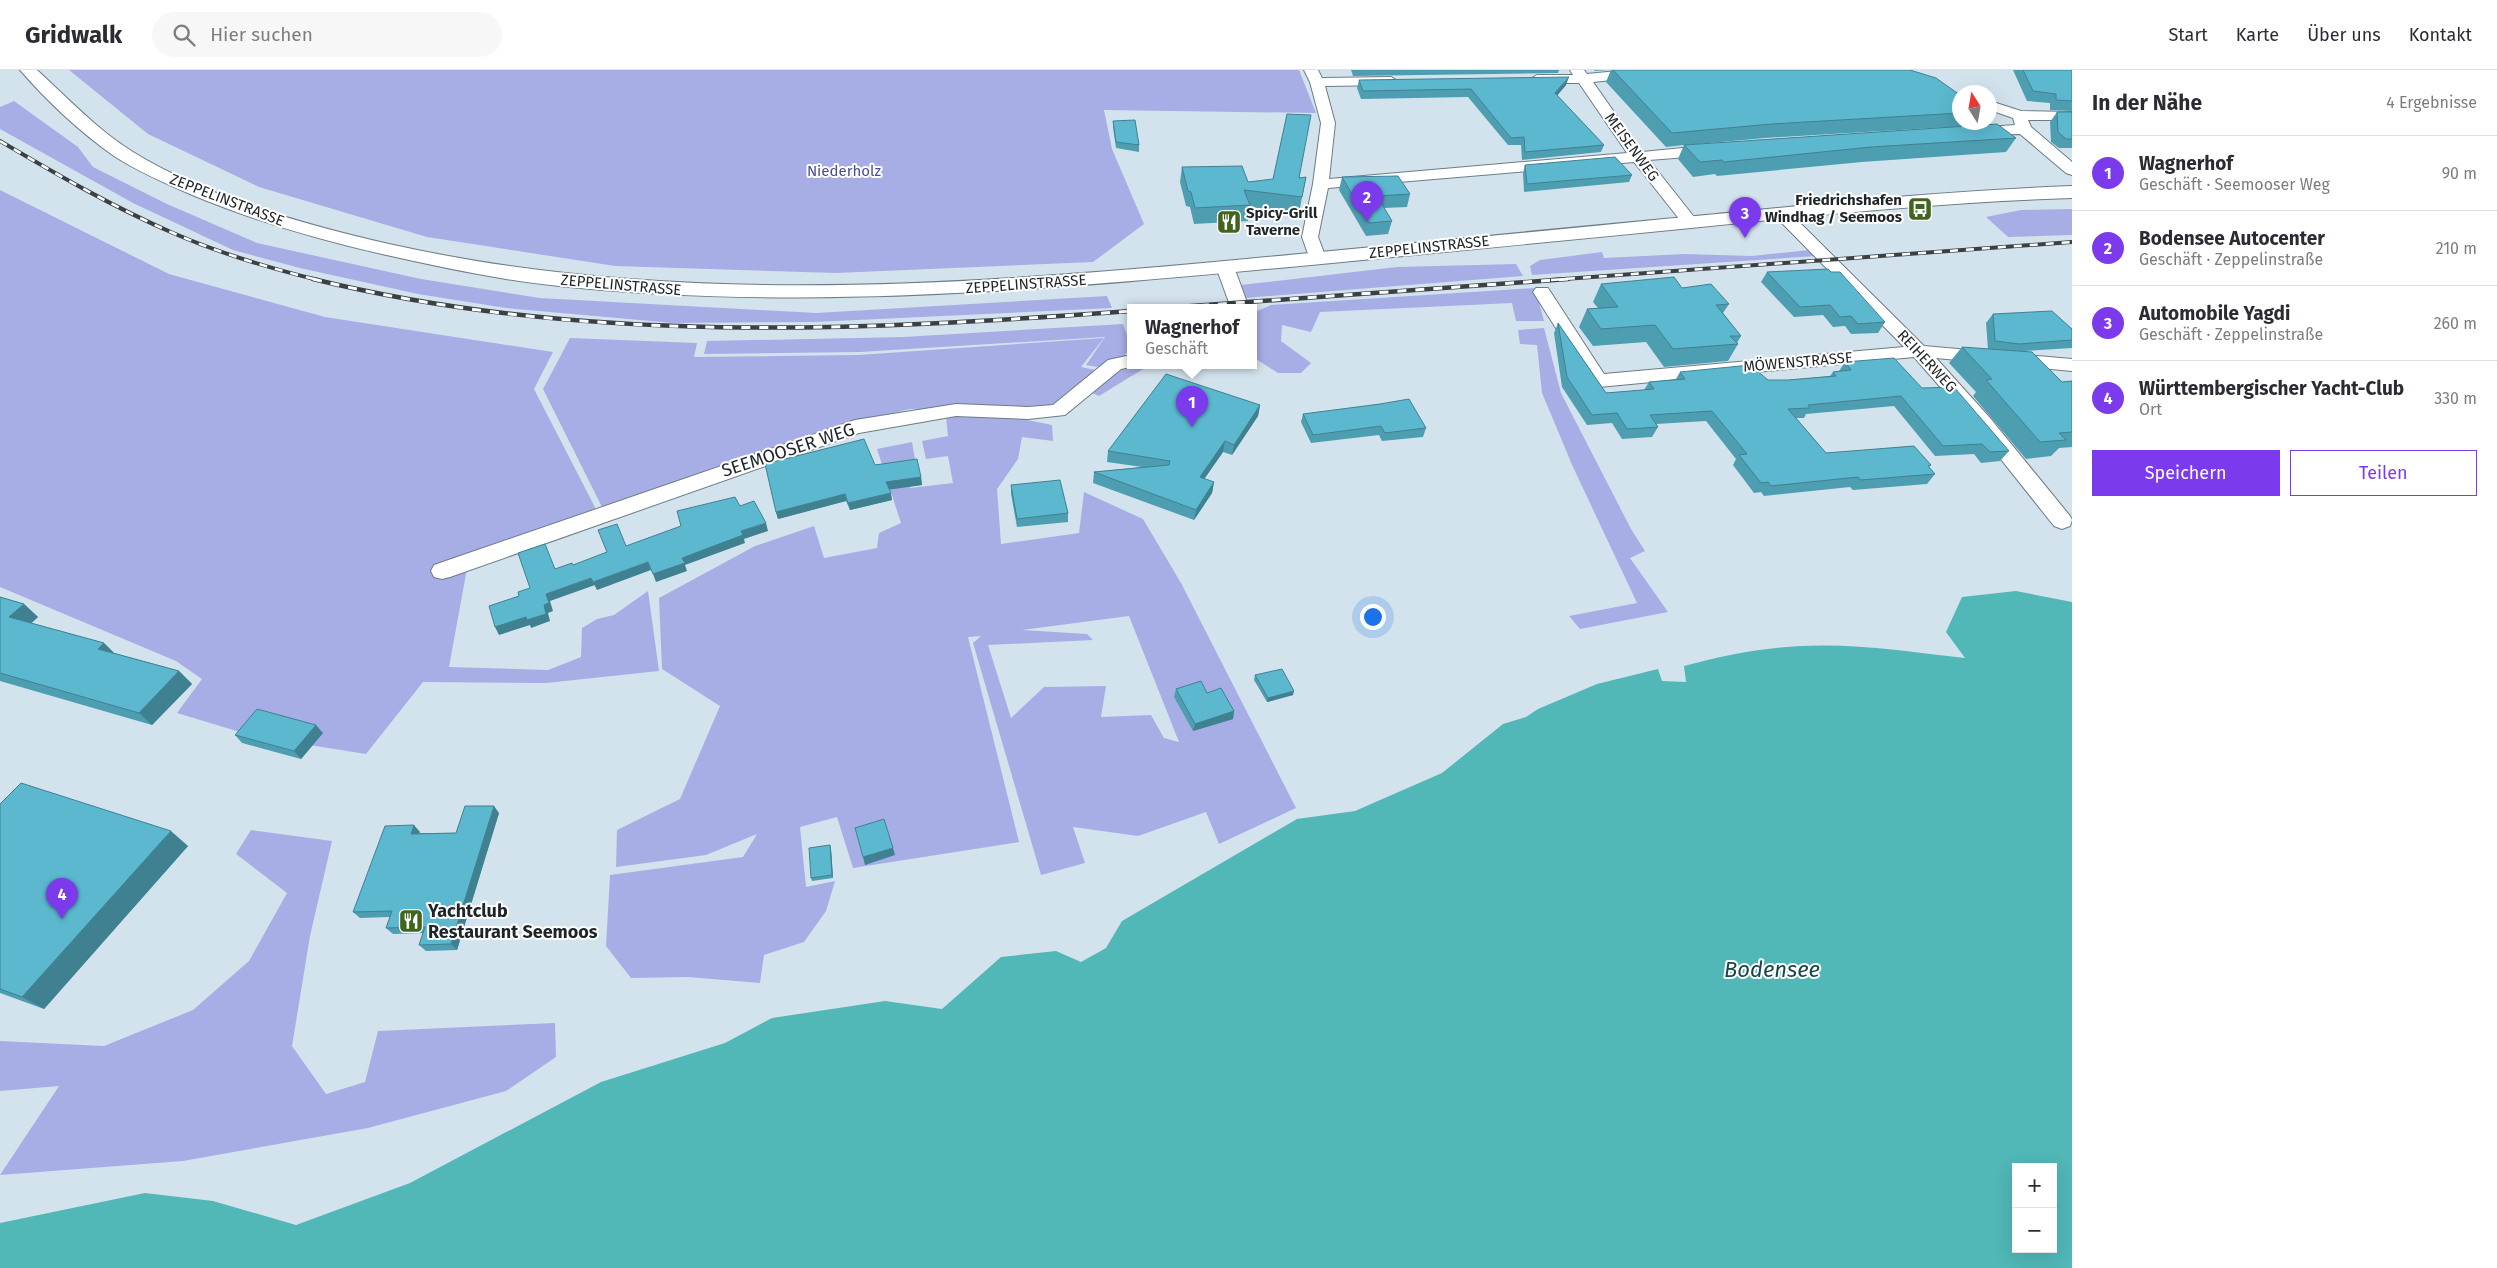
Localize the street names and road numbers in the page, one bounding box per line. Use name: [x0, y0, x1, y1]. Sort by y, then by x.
street label: MEISENWEG: [1601, 109, 1663, 185]
street label: ZEPPELINSTRASSE: [167, 170, 287, 230]
street label: ZEPPELINSTRASSE: [1368, 232, 1490, 262]
street label: ZEPPELINSTRASSE: [560, 271, 682, 299]
street label: ZEPPELINSTRASSE: [965, 271, 1087, 297]
street label: REIHERWEG: [1894, 326, 1960, 396]
street label: MÖWENSTRASSE: [1742, 348, 1854, 376]
street label: SEEMOOSER WEG: [719, 418, 857, 482]

